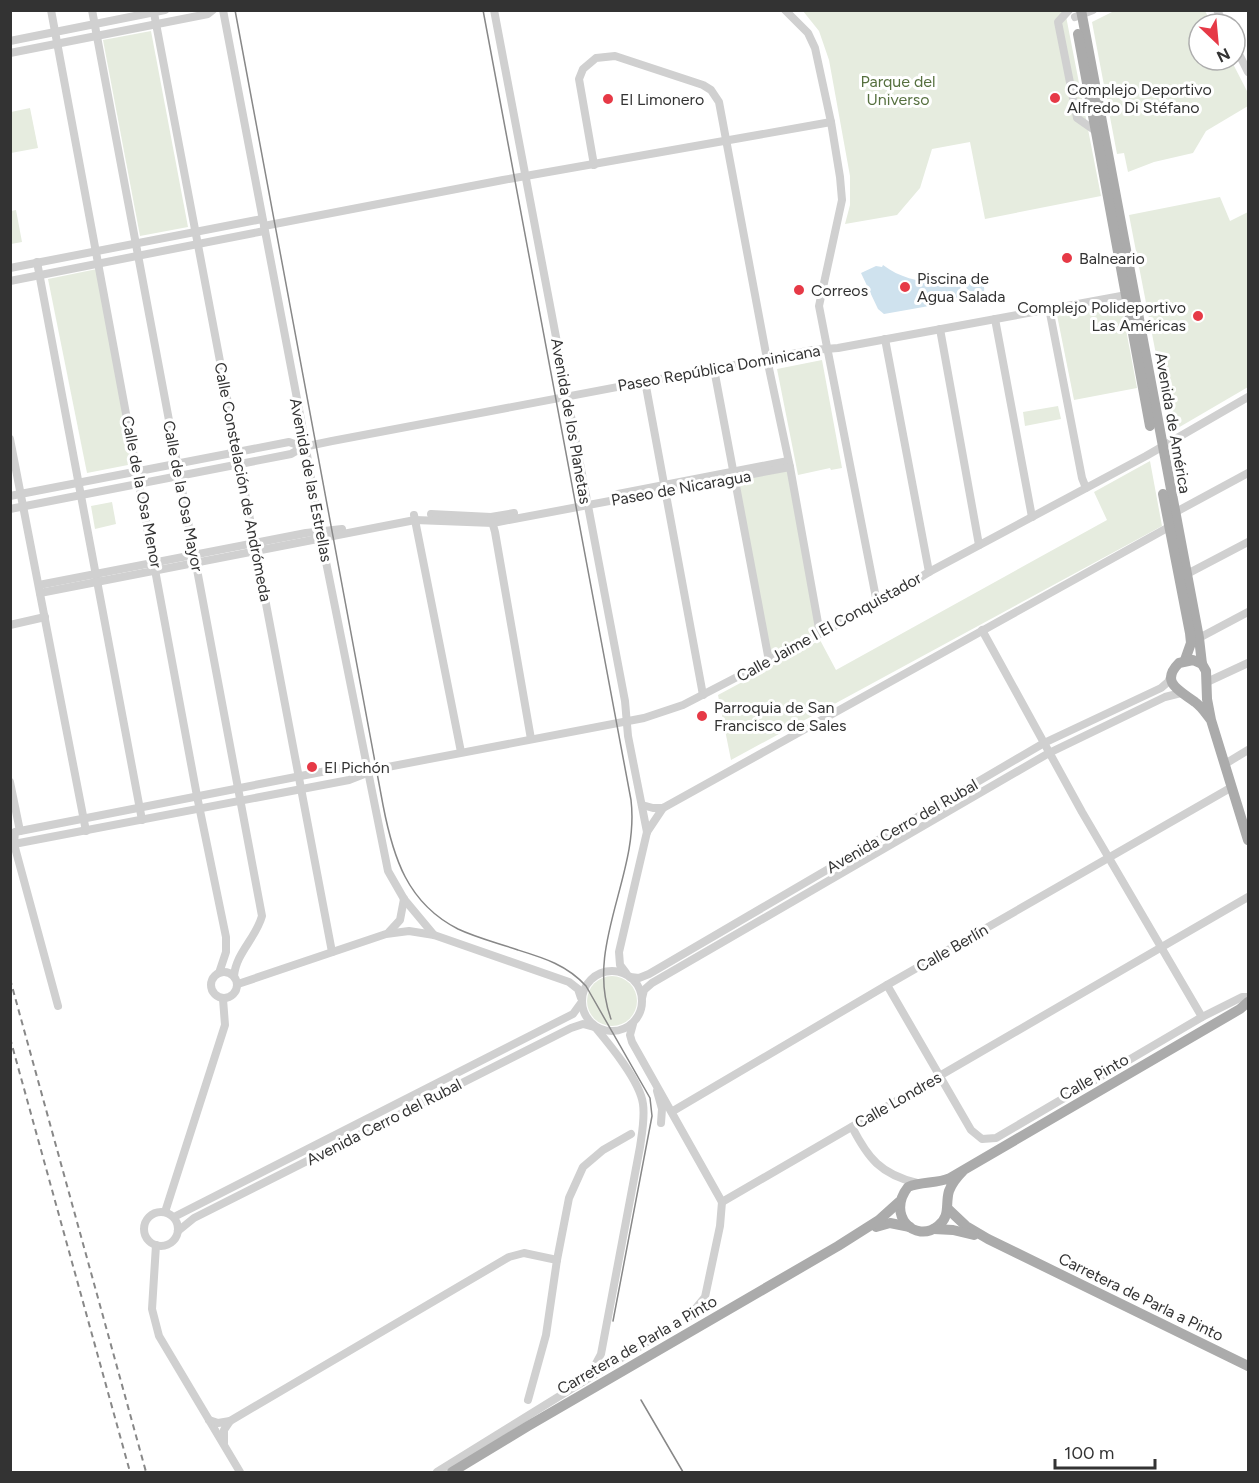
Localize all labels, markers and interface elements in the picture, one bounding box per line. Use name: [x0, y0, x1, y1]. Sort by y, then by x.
north arrow: [1187, 12, 1247, 72]
text: N: [1214, 44, 1233, 66]
park label: Parque del Universo: [860, 72, 936, 109]
place label: Complejo Deportivo Alfredo Di Stéfano: [1067, 80, 1212, 117]
place label: El Limonero: [620, 90, 704, 109]
marker: Complejo Deportivo Alfredo Di Stéfano: [1048, 91, 1062, 105]
marker: El Limonero: [601, 92, 615, 106]
place label: Balneario: [1079, 249, 1145, 268]
marker: Balneario: [1060, 251, 1074, 265]
place label: Piscina de Agua Salada: [917, 269, 1005, 306]
marker: Piscina de Agua Salada: [898, 280, 912, 294]
place label: Correos: [811, 281, 868, 300]
marker: Correos: [792, 283, 806, 297]
place label: Complejo Polideportivo Las Américas: [1017, 298, 1186, 335]
marker: Complejo Polideportivo Las Américas: [1191, 309, 1205, 323]
street label: Avenida de los Planetas: [547, 337, 595, 505]
street label: Paseo República Dominicana: [616, 341, 822, 395]
street label: Avenida de América: [1151, 351, 1195, 495]
street label: Calle Constelación de Andrómeda: [210, 361, 276, 603]
street label: Avenida de las Estrellas: [286, 396, 336, 564]
street label: Calle de la Osa Menor: [118, 414, 166, 570]
street label: Calle de la Osa Mayor: [159, 419, 207, 574]
street label: Paseo de Nicaragua: [610, 466, 752, 510]
street label: Calle Jaime I El Conquistador: [733, 568, 925, 686]
place label: Parroquia de San Francisco de Sales: [714, 698, 847, 735]
marker: Parroquia de San Francisco de Sales: [695, 709, 709, 723]
place label: El Pichón: [324, 758, 390, 777]
marker: El Pichón: [305, 760, 319, 774]
street label: Avenida Cerro del Rubal: [823, 775, 981, 877]
street label: Calle Berlín: [913, 920, 991, 976]
street label: Calle Pinto: [1056, 1050, 1132, 1104]
street label: Calle Londres: [851, 1068, 945, 1132]
street label: Avenida Cerro del Rubal: [303, 1075, 465, 1169]
street label: Carretera de Parla a Pinto: [1055, 1249, 1227, 1345]
street label: Carretera de Parla a Pinto: [554, 1291, 720, 1399]
scale bar: [1055, 1432, 1156, 1470]
text: 100 m: [1064, 1442, 1114, 1464]

